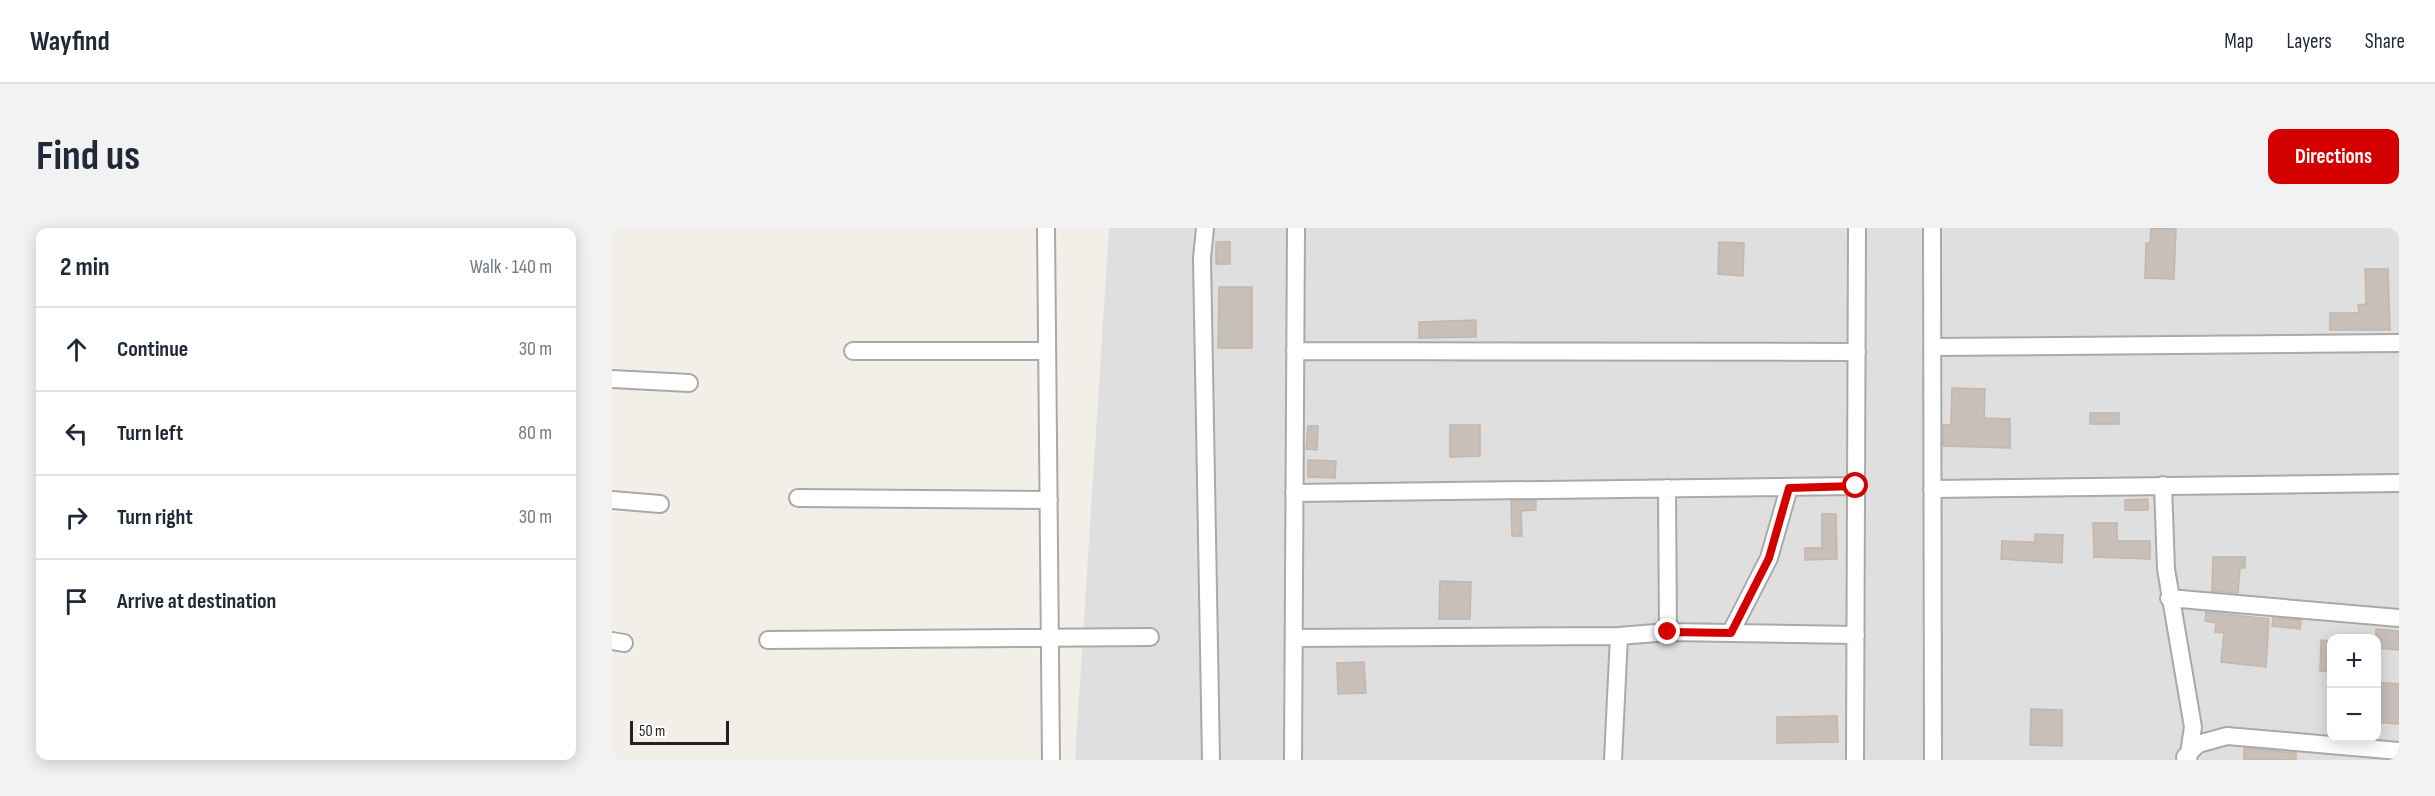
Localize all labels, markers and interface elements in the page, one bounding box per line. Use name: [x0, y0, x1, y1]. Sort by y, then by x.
text: Wayfind: [30, 25, 110, 58]
text: Map: [2224, 29, 2253, 54]
text: Layers: [2286, 29, 2332, 54]
text: Share: [2365, 29, 2405, 54]
button: Directions: [2268, 129, 2399, 184]
text: Find us: [36, 131, 140, 182]
text: 2 min: [60, 252, 110, 283]
text: Walk · 140 m: [470, 255, 552, 279]
icon: ahead: [60, 333, 93, 366]
text: Continue: [117, 336, 188, 363]
text: 30 m: [519, 337, 552, 361]
icon: left: [60, 417, 93, 450]
text: Turn left: [117, 420, 183, 447]
text: 80 m: [518, 421, 552, 445]
route start: [1842, 472, 1868, 498]
icon: right: [60, 501, 93, 534]
text: Turn right: [117, 504, 193, 531]
text: 30 m: [519, 505, 552, 529]
icon: arrive: [60, 585, 93, 618]
text: Arrive at destination: [117, 588, 276, 615]
route end: [1654, 618, 1680, 644]
map controls: [2327, 634, 2381, 742]
button: +: [2327, 634, 2381, 688]
button: −: [2327, 688, 2381, 742]
scale bar: [630, 718, 729, 746]
text: 50 m: [639, 722, 665, 741]

